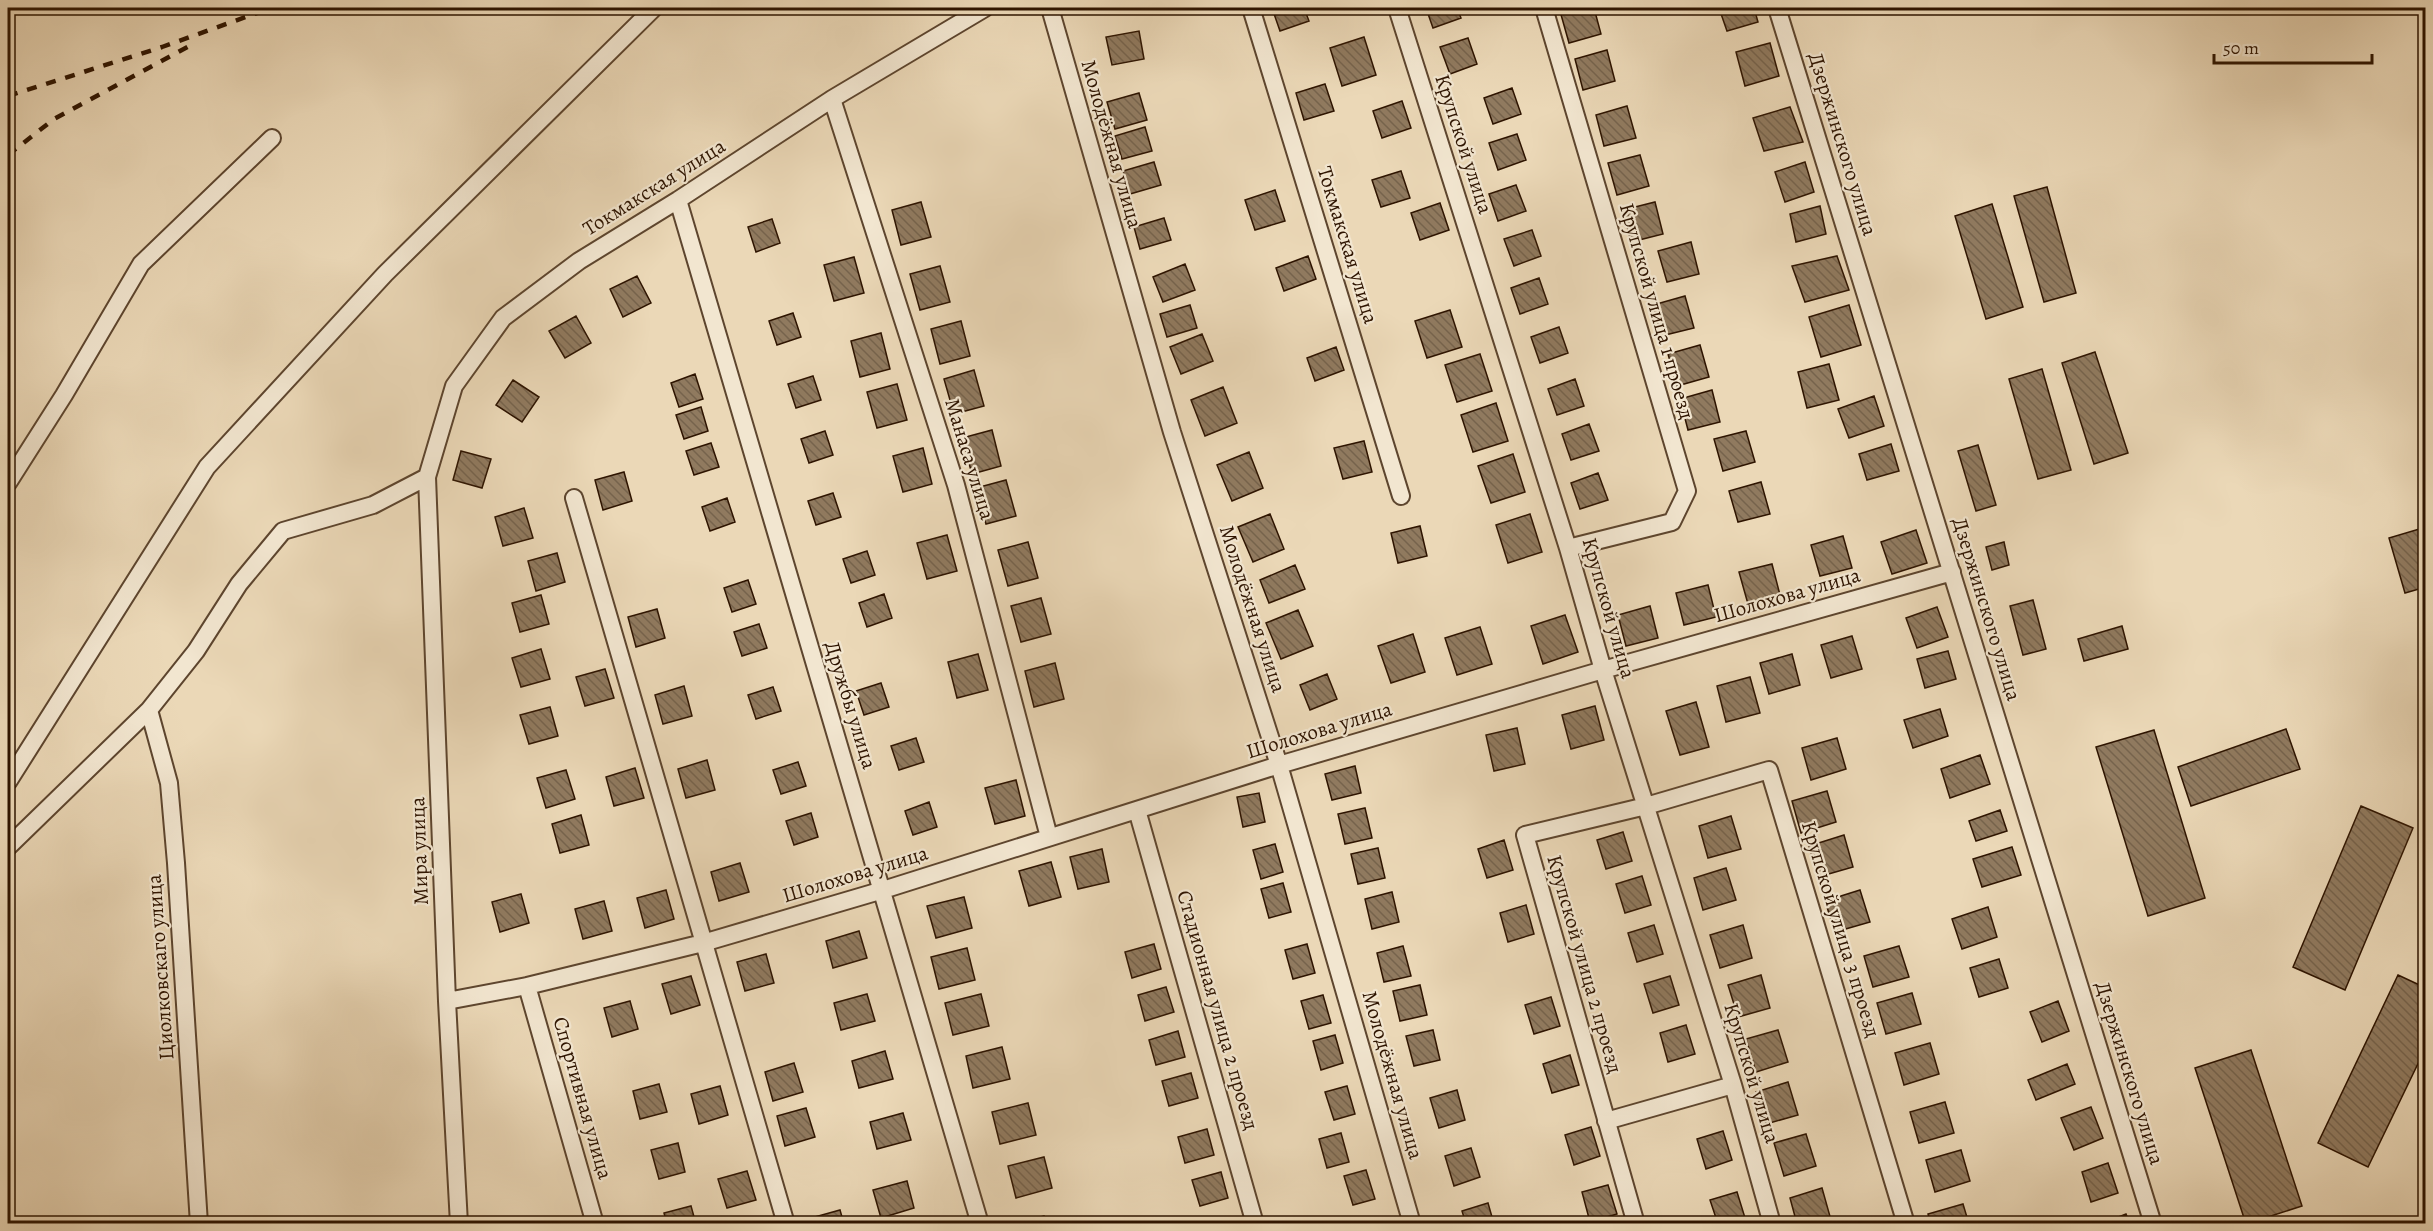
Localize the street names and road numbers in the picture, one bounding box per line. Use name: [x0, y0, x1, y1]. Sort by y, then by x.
street label: Дзержинского улица: [1802, 49, 1884, 239]
street label: Молодёжная улица: [1075, 56, 1150, 232]
street label: Крупской улица: [1428, 71, 1500, 218]
street label: Токмакская улица: [577, 132, 731, 242]
street label: Токмакская улица: [1311, 163, 1385, 327]
street label: Крупской улица 1 проезд: [1613, 200, 1701, 422]
street label: Манаса улица: [938, 395, 1002, 523]
street label: Дзержинского улица: [1946, 514, 2028, 704]
street label: Молодёжная улица: [1213, 522, 1293, 696]
street label: Крупской улица: [1576, 534, 1643, 682]
street label: Шолохова улица: [1710, 561, 1864, 629]
street label: Дружбы улица: [818, 638, 884, 773]
street label: Шолохова улица: [1243, 694, 1396, 765]
street label: Мира улица: [403, 796, 435, 906]
street label: Крупской улица 3 проезд: [1795, 817, 1887, 1041]
street label: Шолохова улица: [779, 838, 932, 909]
street label: Крупской улица 2 проезд: [1540, 851, 1630, 1077]
street label: Циолковскаго улица: [140, 873, 180, 1061]
street label: Стадионная улица 2 проезд: [1170, 887, 1266, 1133]
street label: Дзержинского улица: [2089, 978, 2171, 1168]
street label: Молодёжная улица: [1356, 987, 1431, 1163]
street label: Крупской улица: [1717, 999, 1787, 1147]
street label: Спортивная улица: [546, 1014, 620, 1183]

